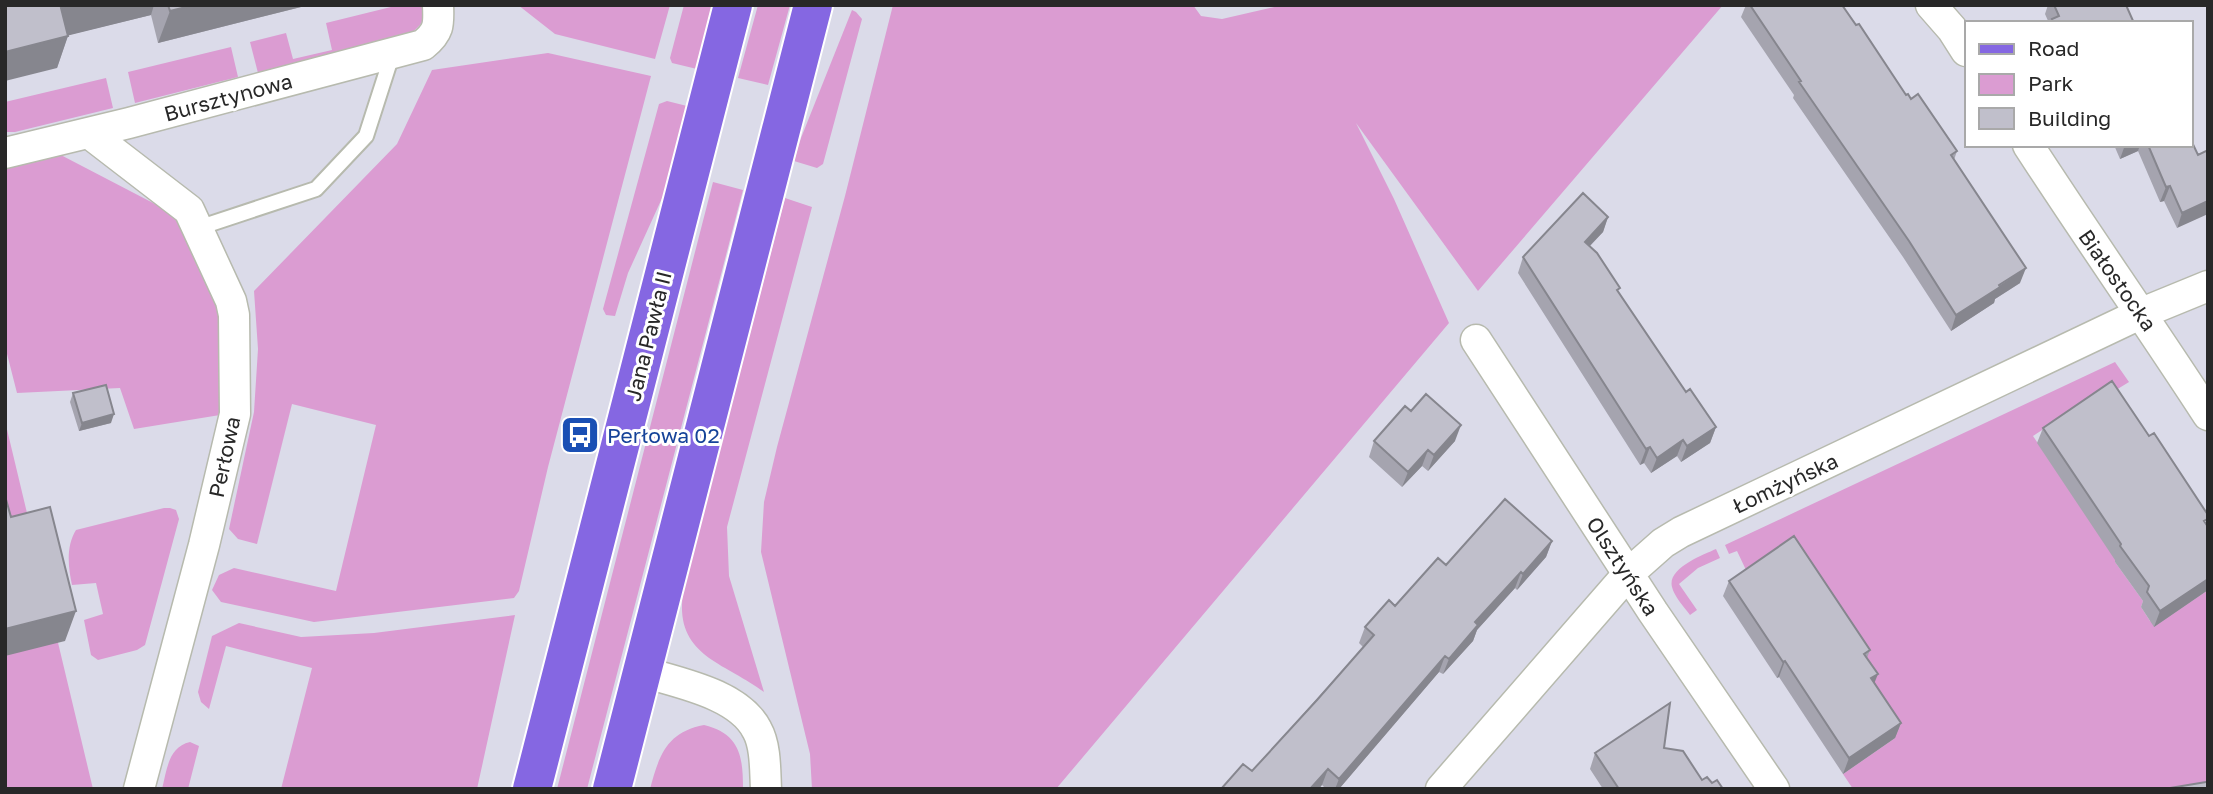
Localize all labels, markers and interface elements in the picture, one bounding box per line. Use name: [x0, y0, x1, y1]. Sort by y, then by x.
legend: [1965, 21, 2192, 147]
text: Road: [2028, 35, 2079, 61]
street label: Bursztynowa: [161, 67, 295, 127]
text: Park: [2028, 70, 2074, 96]
text: Building: [2028, 105, 2111, 131]
street label: Białostocka: [2073, 224, 2163, 336]
street label: Jana Pawła II: [619, 268, 677, 404]
street label: Perłowa: [203, 414, 245, 500]
bus stop icon: Perłowa 02: [559, 414, 601, 456]
place label: Perłowa 02: [607, 422, 720, 448]
street label: Łomżyńska: [1728, 447, 1842, 519]
street label: Olsztyńska: [1581, 512, 1665, 620]

